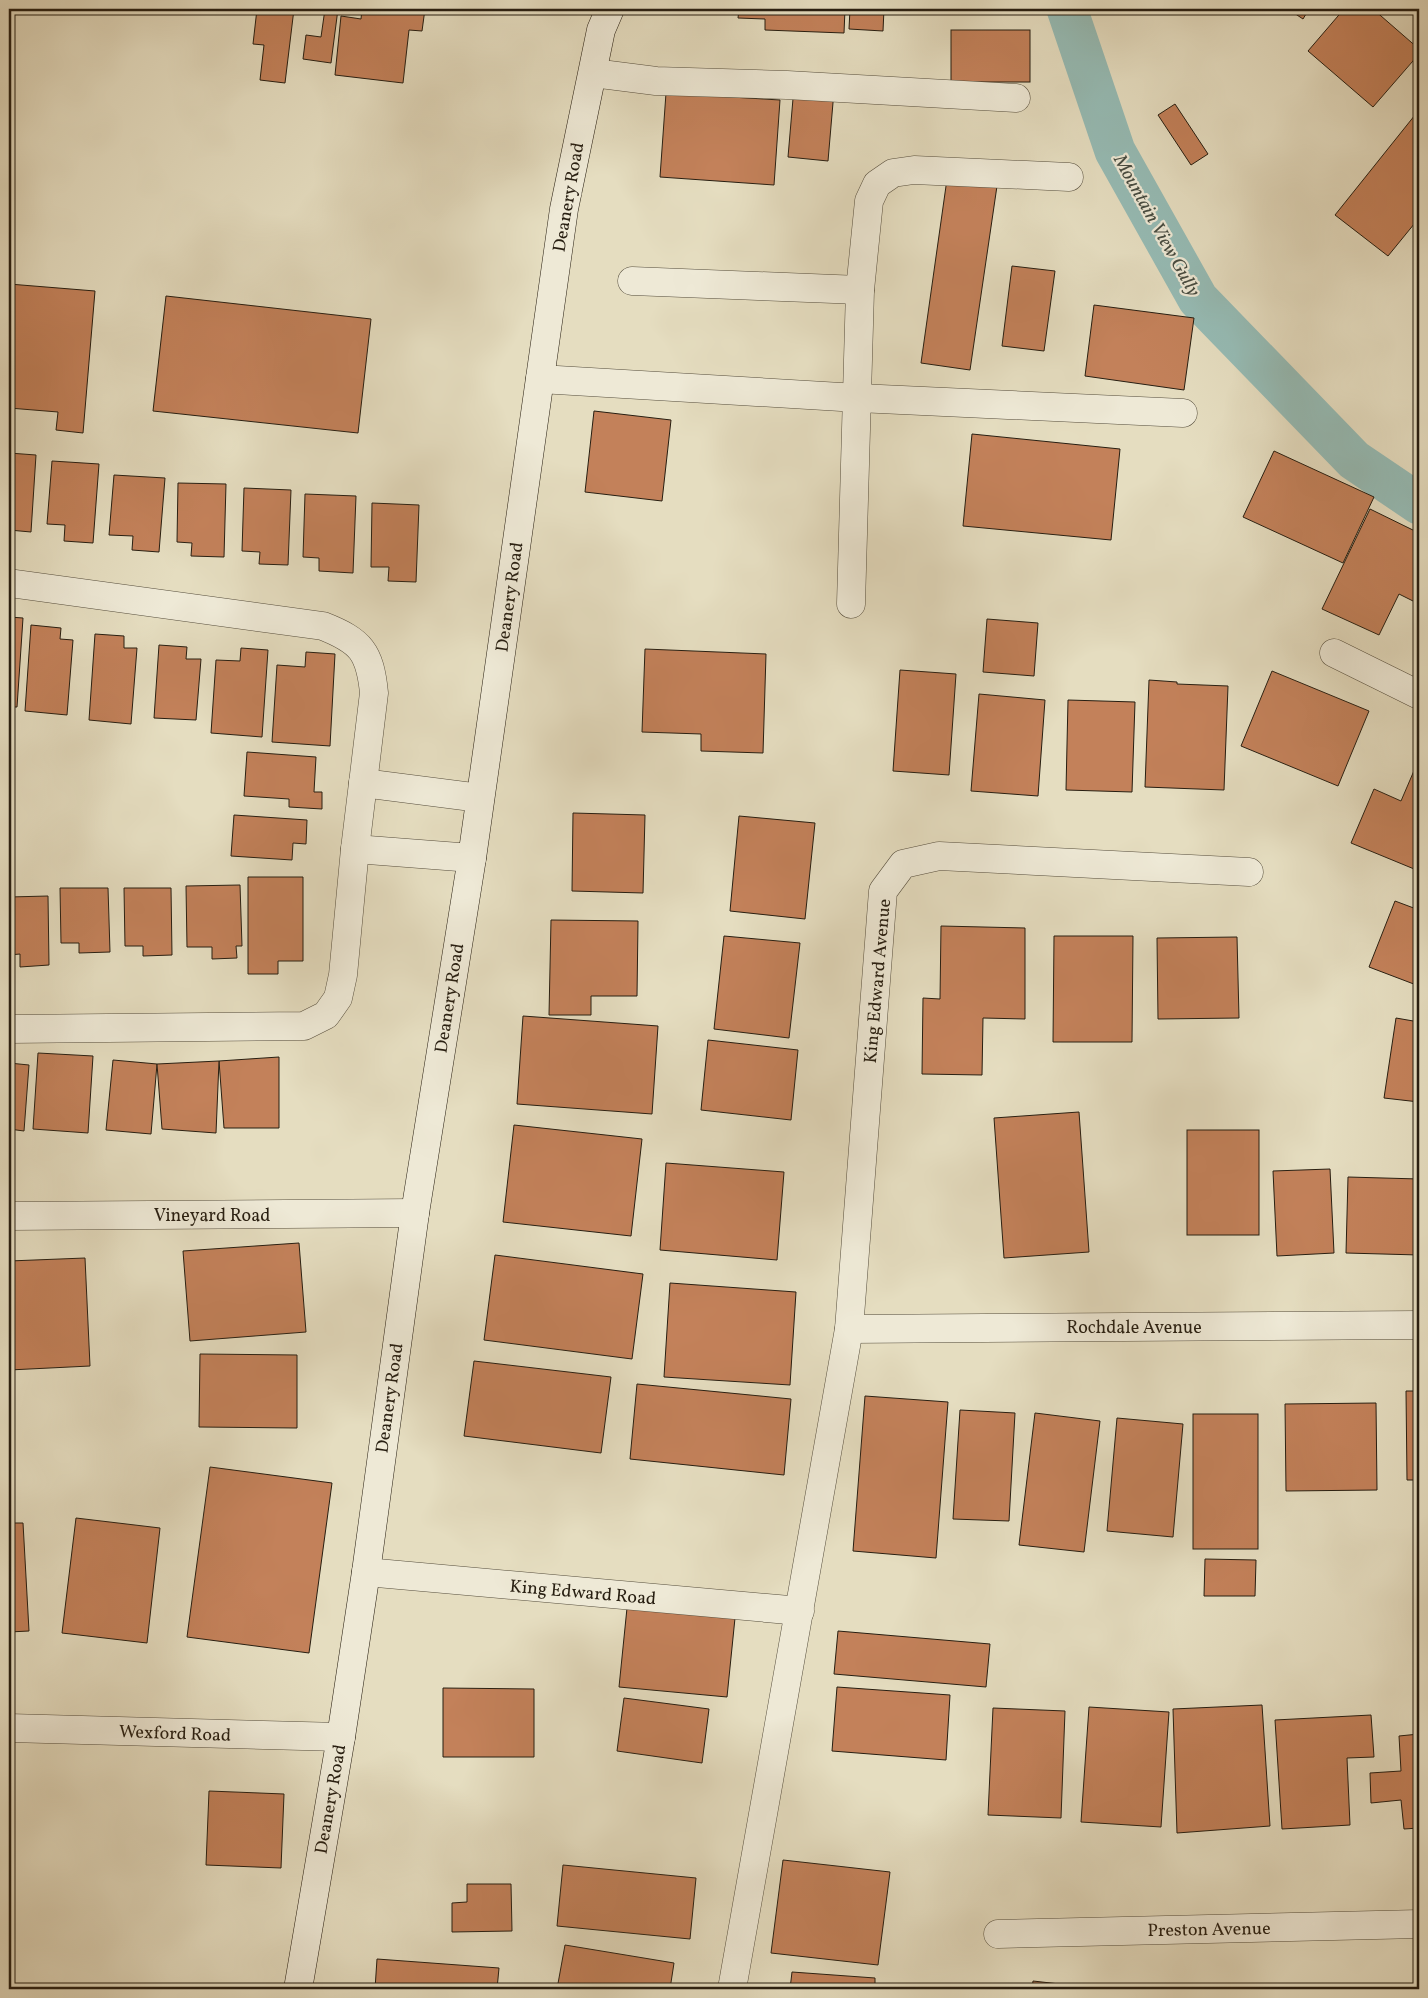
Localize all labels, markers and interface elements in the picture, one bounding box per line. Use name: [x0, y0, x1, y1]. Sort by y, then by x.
street label: Deanery Road: [548, 140, 591, 254]
water label: Mountain View Gully: [1106, 149, 1206, 302]
street label: Deanery Road: [490, 541, 531, 654]
street label: King Edward Avenue: [859, 898, 898, 1065]
street label: Deanery Road: [429, 942, 472, 1055]
street label: Vineyard Road: [154, 1204, 270, 1229]
street label: Rochdale Avenue: [1066, 1316, 1202, 1341]
street label: Deanery Road: [370, 1342, 411, 1455]
street label: King Edward Road: [509, 1575, 657, 1612]
street label: Wexford Road: [118, 1720, 231, 1749]
street label: Deanery Road: [310, 1742, 353, 1856]
street label: Preston Avenue: [1147, 1917, 1271, 1944]

